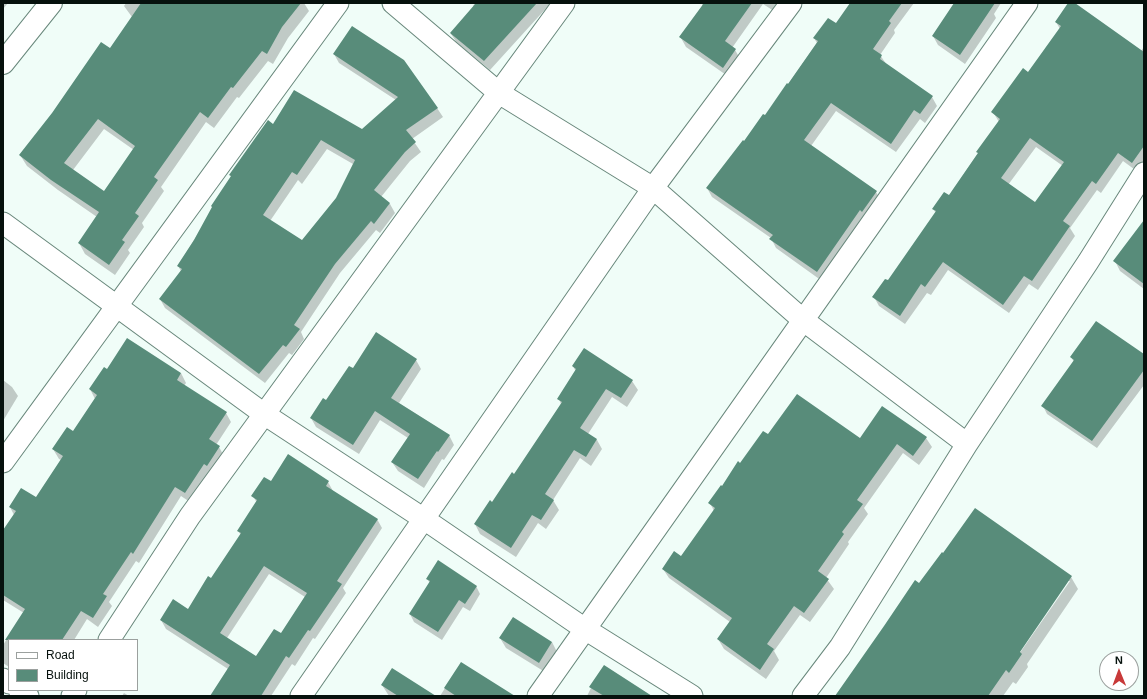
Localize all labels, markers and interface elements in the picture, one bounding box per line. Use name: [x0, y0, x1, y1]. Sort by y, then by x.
legend: [8, 639, 138, 691]
text: Road: [46, 648, 75, 662]
north arrow: [1099, 651, 1139, 691]
text: N: [1115, 654, 1123, 666]
text: Building: [46, 668, 89, 682]

